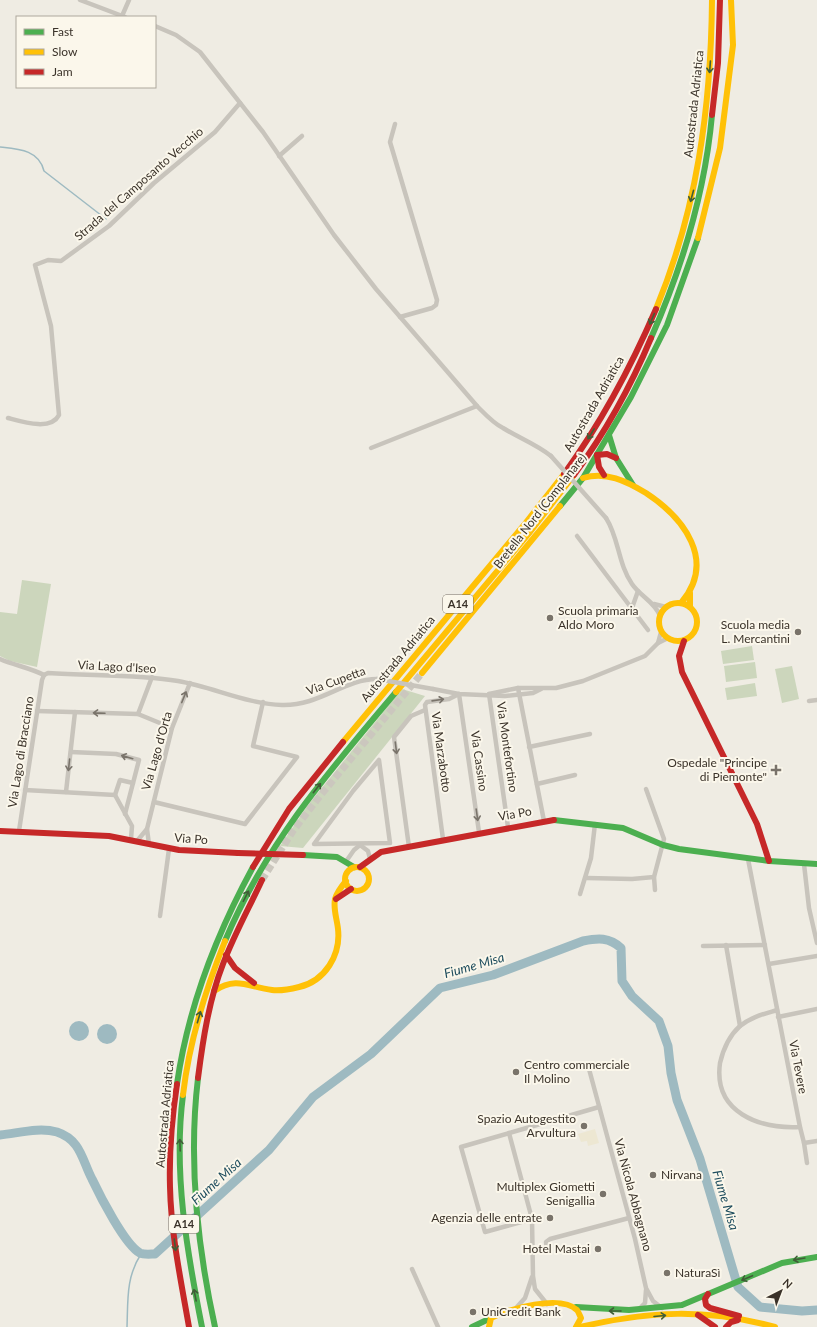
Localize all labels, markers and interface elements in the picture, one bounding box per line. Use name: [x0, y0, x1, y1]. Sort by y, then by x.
legend: [16, 16, 156, 88]
text: Fast: [52, 24, 74, 39]
text: Slow: [52, 44, 78, 59]
street label: Autostrada Adriatica: [680, 50, 707, 158]
one-way arrow: [706, 60, 714, 73]
text: Jam: [52, 64, 73, 79]
street label: Strada del Camposanto Vecchio: [71, 123, 206, 244]
one-way arrow: [688, 189, 695, 202]
one-way arrow: [648, 313, 655, 325]
street label: Autostrada Adriatica: [560, 353, 627, 454]
one-way arrow: [586, 428, 595, 439]
street label: Bretella Nord (Complanare): [490, 450, 589, 571]
road number: A14: [443, 595, 473, 613]
place label: Scuola primaria Aldo Moro: [558, 603, 639, 632]
street label: Autostrada Adriatica: [357, 613, 438, 705]
marker: Scuola primaria Aldo Moro: [545, 613, 555, 623]
place label: Scuola media L. Mercantini: [721, 617, 790, 646]
marker: Scuola media L. Mercantini: [793, 627, 803, 637]
street label: Via Lago d'Iseo: [77, 657, 157, 676]
street label: Via Cupetta: [304, 663, 367, 698]
one-way arrow: [181, 692, 188, 704]
street label: Via Lago di Bracciano: [4, 695, 37, 809]
one-way arrow: [431, 696, 444, 704]
street label: Via Montefortino: [494, 701, 521, 793]
one-way arrow: [93, 709, 106, 717]
street label: Via Lago d'Orta: [138, 710, 175, 792]
street label: Via Marzabotto: [428, 711, 455, 793]
street label: Via Cassino: [468, 730, 491, 792]
one-way arrow: [392, 741, 400, 754]
one-way arrow: [120, 753, 133, 760]
place label: Ospedale "Principe di Piemonte": [667, 755, 767, 784]
one-way arrow: [66, 758, 73, 771]
marker: Ospedale "Principe di Piemonte": [770, 764, 782, 776]
one-way arrow: [313, 782, 321, 793]
street label: Via Po: [497, 803, 533, 824]
one-way arrow: [473, 808, 481, 821]
street label: Via Po: [174, 830, 209, 847]
one-way arrow: [243, 891, 250, 903]
water label: Fiume Misa: [442, 949, 506, 981]
one-way arrow: [196, 1011, 203, 1024]
street label: Via Tevere: [786, 1039, 811, 1095]
place label: Centro commerciale Il Molino: [524, 1057, 630, 1086]
street label: Autostrada Adriatica: [152, 1060, 177, 1168]
marker: Centro commerciale Il Molino: [511, 1067, 521, 1077]
place label: Spazio Autogestito Arvultura: [477, 1111, 576, 1140]
marker: Spazio Autogestito Arvultura: [579, 1121, 589, 1131]
street label: Via Nicola Abbagnano: [611, 1137, 656, 1253]
one-way arrow: [176, 1139, 184, 1152]
water label: Fiume Misa: [188, 1154, 245, 1208]
place label: Nirvana: [661, 1167, 702, 1182]
water label: Fiume Misa: [709, 1168, 743, 1232]
marker: Nirvana: [648, 1170, 658, 1180]
place label: Multiplex Giometti Senigallia: [496, 1179, 595, 1208]
marker: Multiplex Giometti Senigallia: [598, 1189, 608, 1199]
place label: Agenzia delle entrate: [431, 1210, 542, 1225]
marker: Agenzia delle entrate: [545, 1213, 555, 1223]
road number: A14: [169, 1215, 199, 1233]
one-way arrow: [171, 1238, 179, 1251]
place label: Hotel Mastai: [523, 1241, 590, 1256]
marker: Hotel Mastai: [593, 1244, 603, 1254]
one-way arrow: [793, 1256, 806, 1264]
place label: NaturaSì: [675, 1265, 720, 1280]
marker: NaturaSì: [662, 1268, 672, 1278]
north arrow: [761, 1271, 801, 1311]
one-way arrow: [741, 1275, 753, 1282]
text: N: [781, 1276, 796, 1291]
one-way arrow: [191, 1289, 199, 1302]
place label: UniCredit Bank: [481, 1304, 562, 1319]
marker: UniCredit Bank: [468, 1307, 478, 1317]
one-way arrow: [609, 1307, 622, 1315]
one-way arrow: [653, 1312, 666, 1319]

